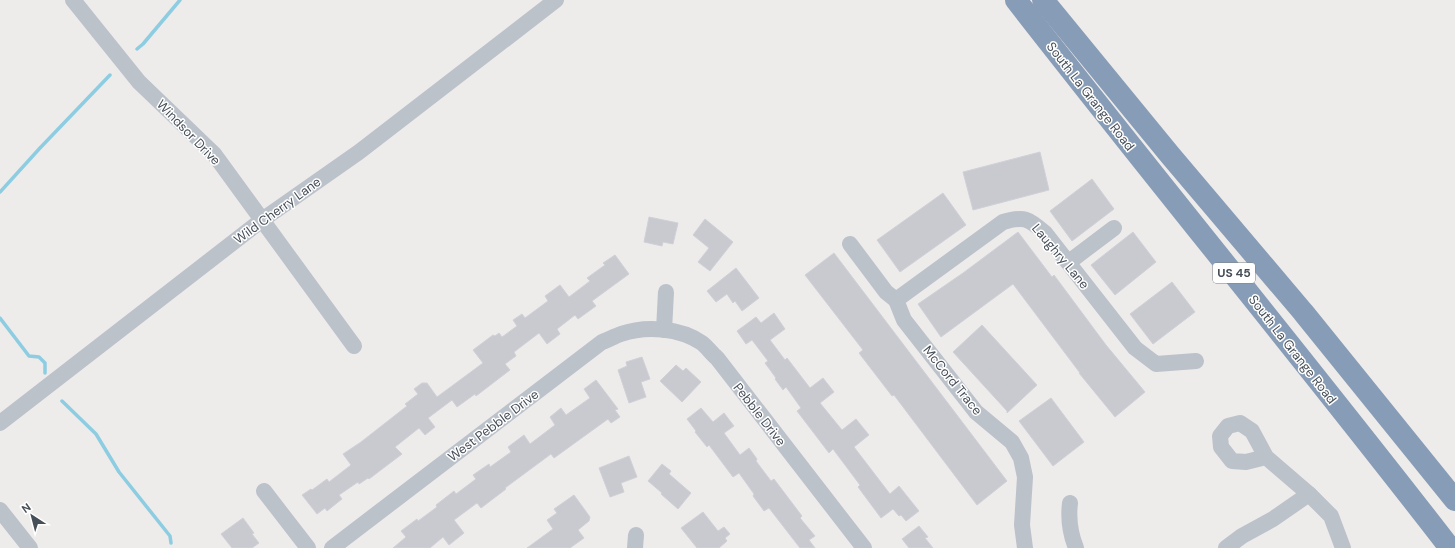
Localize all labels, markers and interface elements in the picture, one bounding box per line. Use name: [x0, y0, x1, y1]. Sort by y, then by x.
street label: South La Grange Road: [1043, 39, 1138, 154]
street label: Windsor Drive: [153, 96, 224, 169]
street label: Wild Cherry Lane: [230, 173, 324, 248]
street label: Laughry Lane: [1028, 220, 1093, 293]
road number: US 45: [1213, 263, 1255, 283]
street label: South La Grange Road: [1245, 292, 1340, 407]
street label: McCord Trace: [919, 342, 986, 419]
street label: Pebble Drive: [730, 379, 790, 449]
street label: West Pebble Drive: [444, 386, 542, 465]
north arrow: [12, 496, 52, 536]
text: N: [19, 500, 33, 516]

